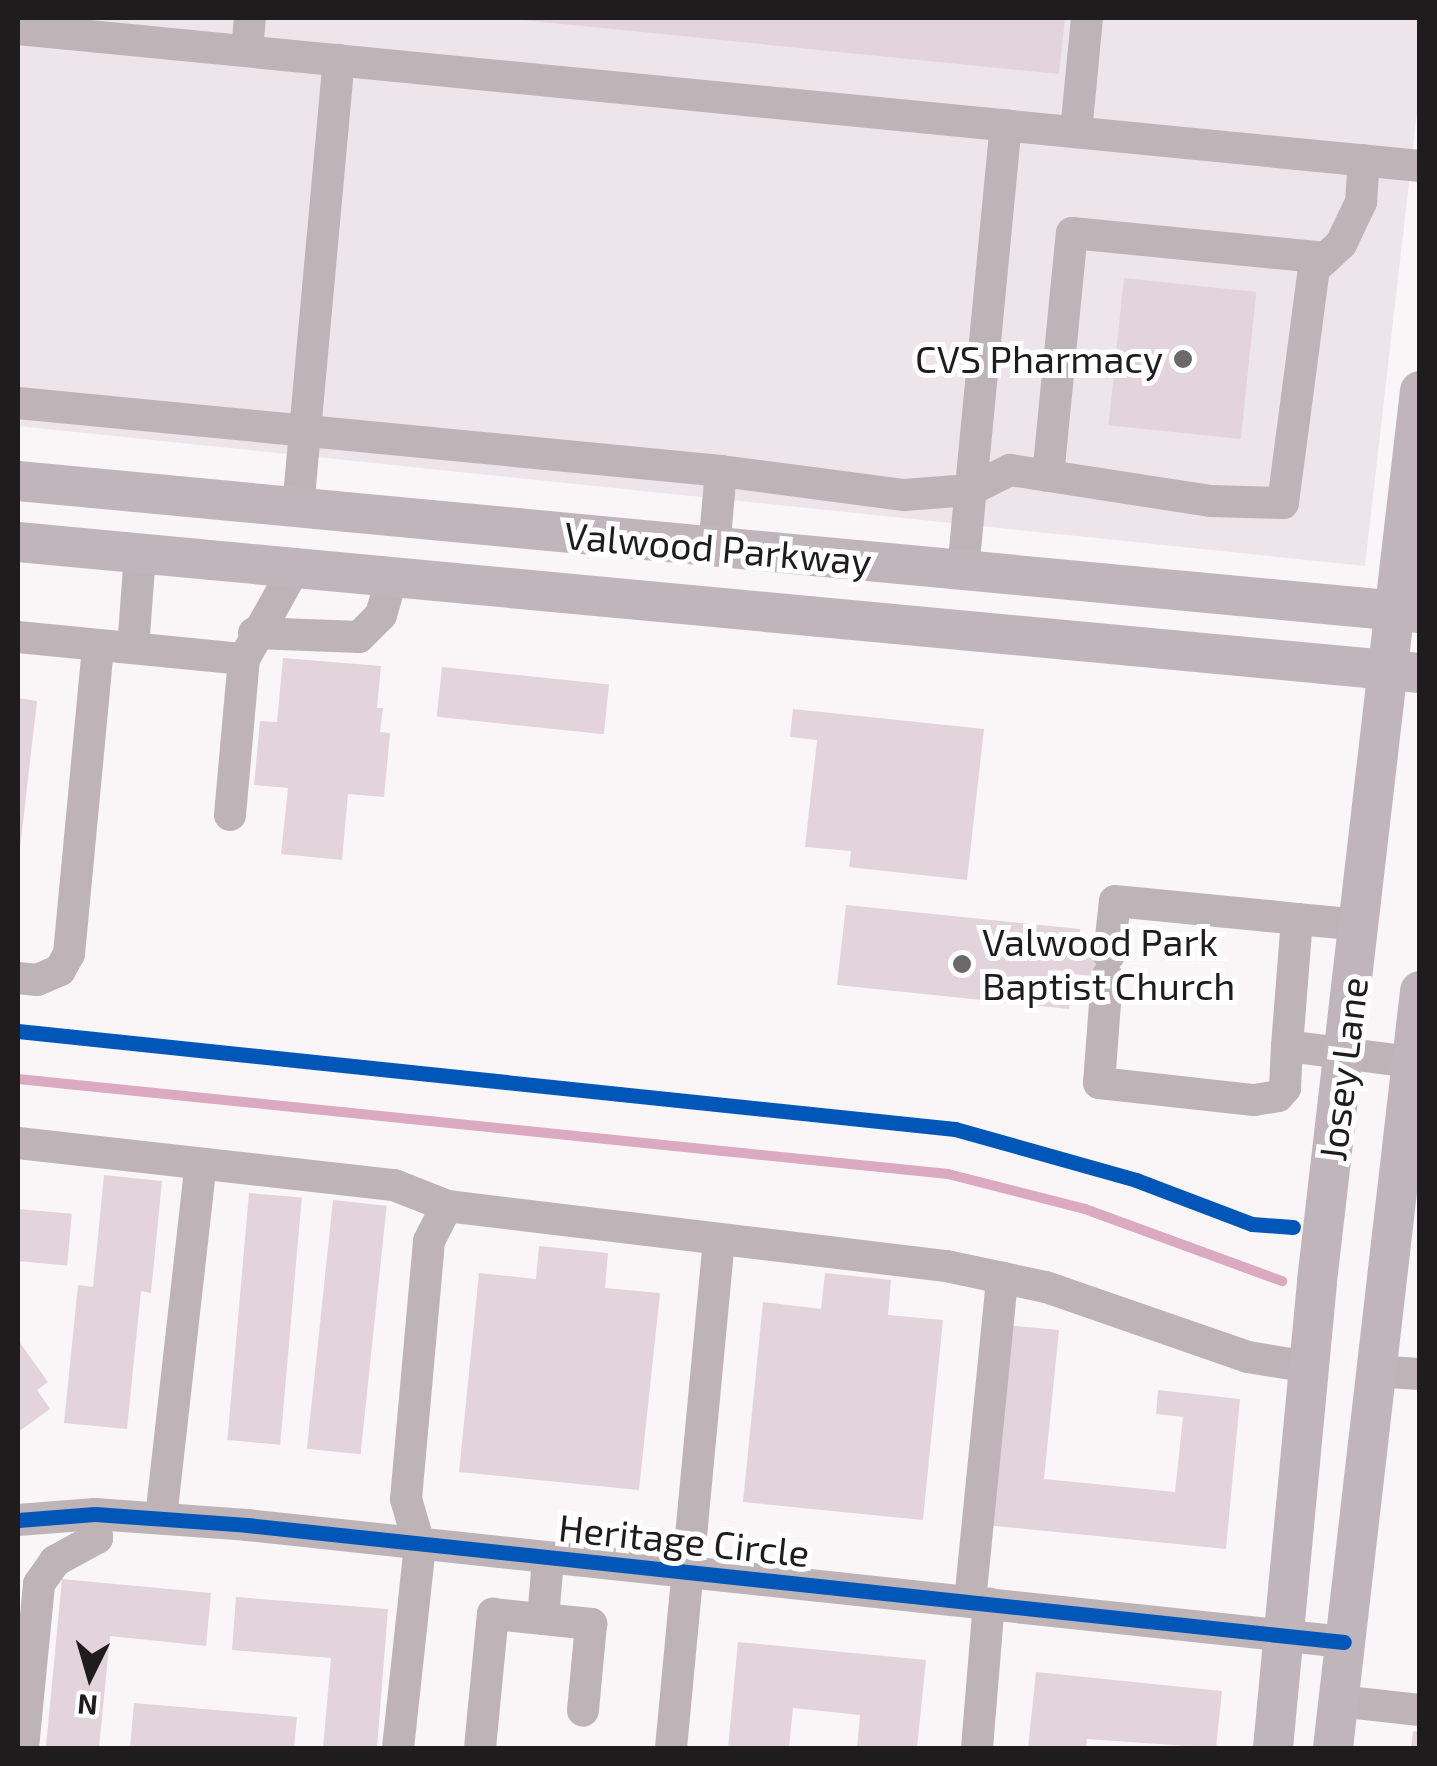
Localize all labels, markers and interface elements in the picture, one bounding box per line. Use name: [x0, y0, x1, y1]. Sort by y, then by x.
place label: CVS Pharmacy: [915, 336, 1163, 382]
marker: CVS Pharmacy: [1172, 348, 1194, 370]
street label: Valwood Parkway: [563, 512, 873, 584]
place label: Valwood Park Baptist Church: [982, 919, 1235, 1008]
marker: Valwood Park Baptist Church: [951, 953, 973, 975]
street label: Josey Lane: [1309, 974, 1377, 1164]
street label: Heritage Circle: [556, 1504, 812, 1576]
north arrow: [40, 1626, 140, 1726]
text: N: [76, 1688, 99, 1724]

